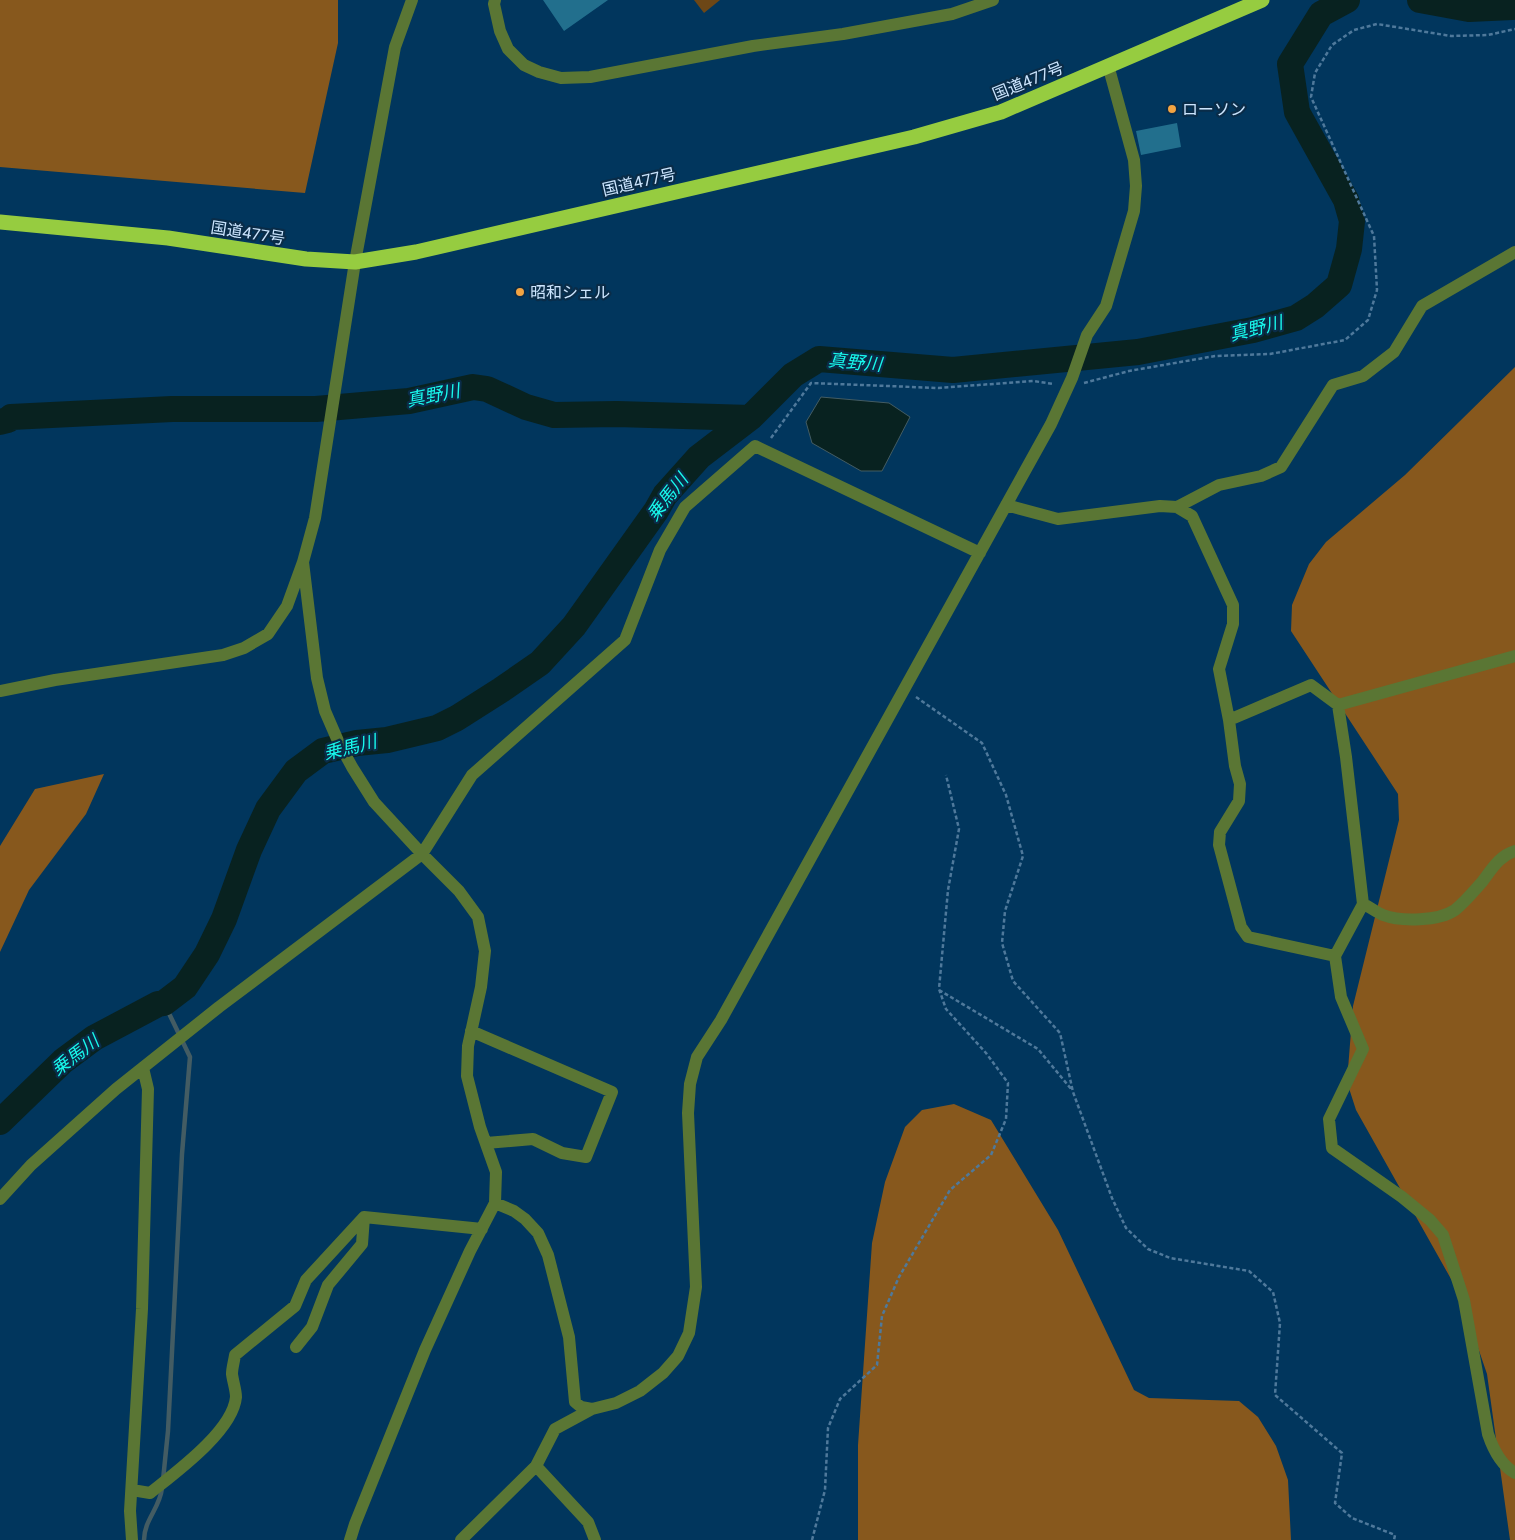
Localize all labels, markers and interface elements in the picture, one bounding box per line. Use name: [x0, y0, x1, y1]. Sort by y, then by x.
street label: 国道477号: [990, 58, 1066, 104]
place label: ローソン: [1182, 100, 1246, 119]
marker: ローソン: [1166, 103, 1178, 115]
street label: 国道477号: [600, 164, 678, 200]
street label: 国道477号: [209, 218, 287, 248]
place label: 昭和シェル: [530, 283, 610, 302]
marker: 昭和シェル: [514, 286, 526, 298]
water label: 真野川: [1227, 311, 1287, 345]
water label: 真野川: [827, 349, 885, 375]
water label: 真野川: [404, 379, 463, 410]
water label: 乗馬川: [642, 468, 693, 525]
water label: 乗馬川: [321, 730, 381, 764]
water label: 乗馬川: [47, 1029, 104, 1080]

